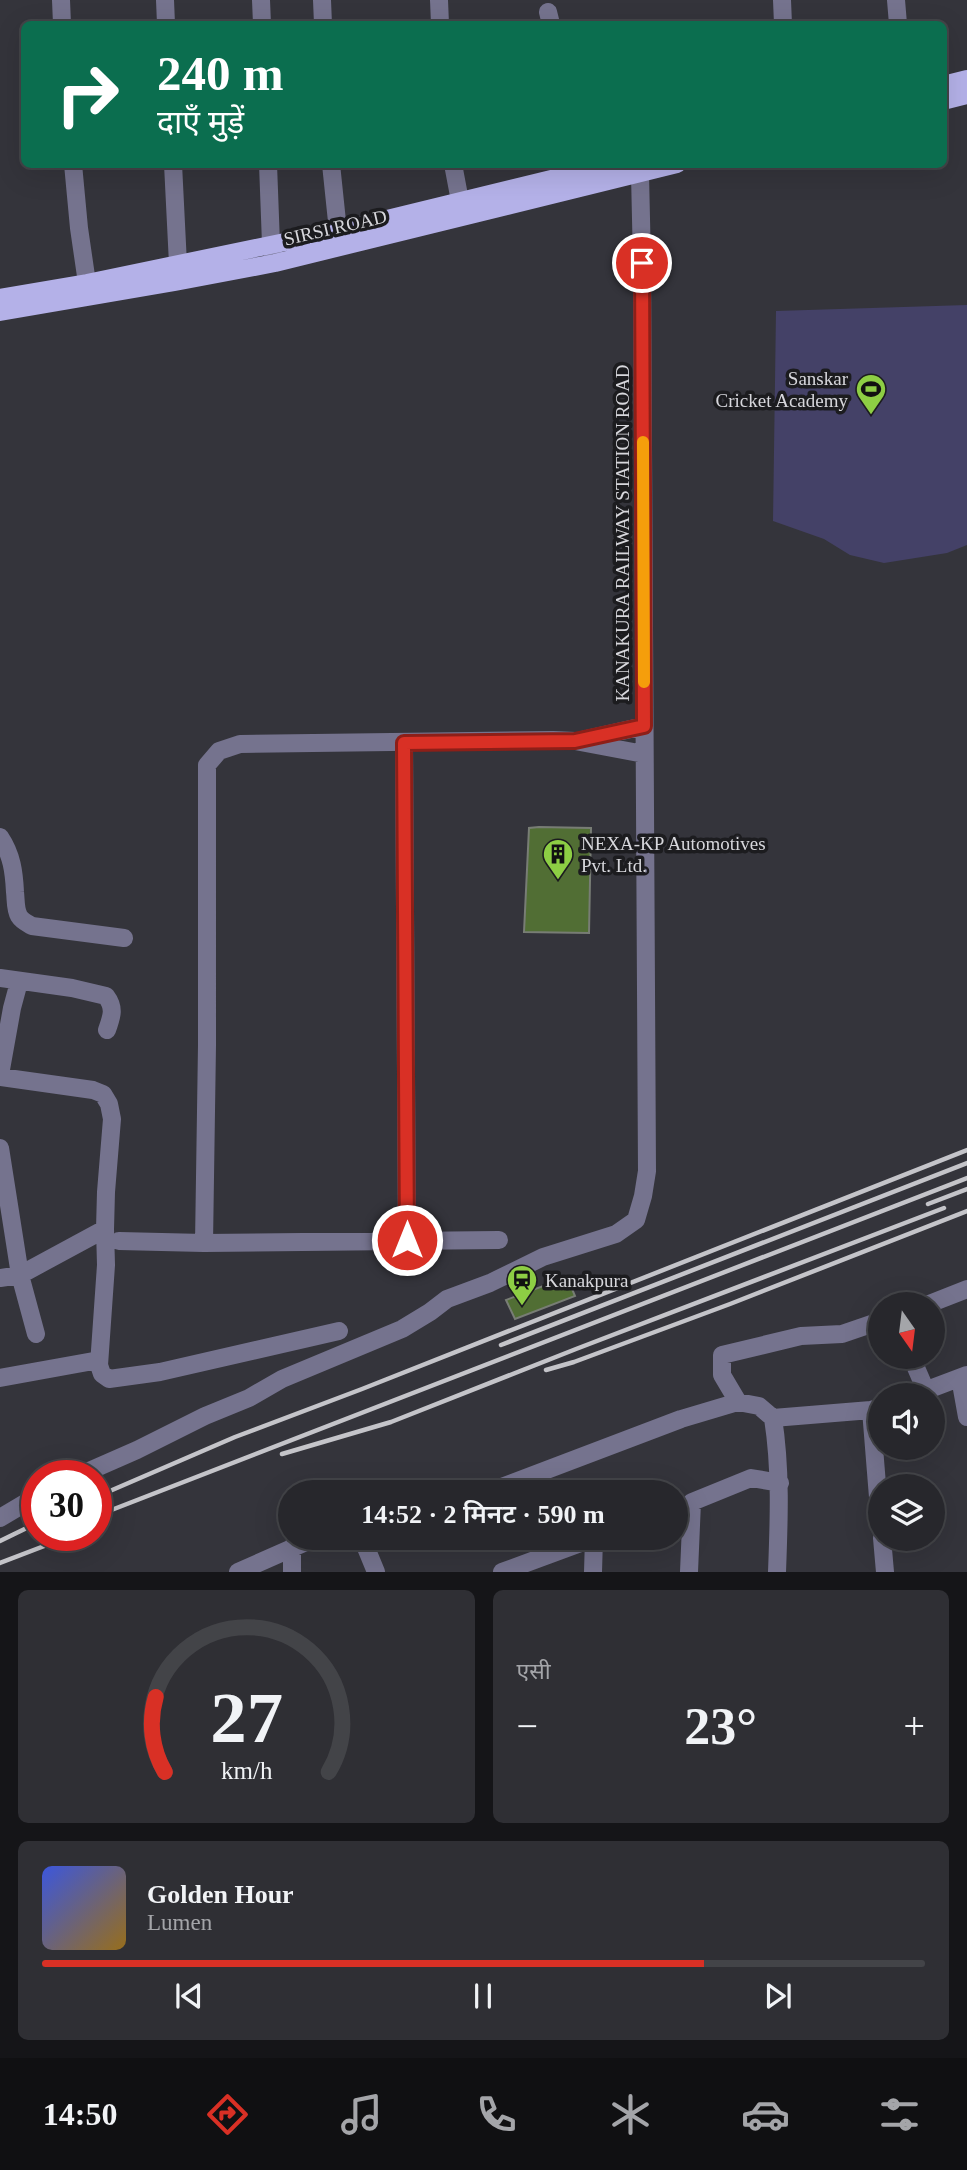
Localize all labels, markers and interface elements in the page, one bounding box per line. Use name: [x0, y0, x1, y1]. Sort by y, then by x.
text: 240 m: [157, 46, 284, 101]
icon: right: [42, 49, 133, 140]
text: दाएँ मुड़ें: [157, 104, 244, 140]
street label: SIRSI ROAD: [282, 205, 389, 250]
pin: [612, 233, 672, 293]
icon: arrive: [623, 244, 661, 282]
street label: KANAKURA RAILWAY STATION ROAD: [612, 364, 633, 702]
place label: Sanskar Cricket Academy: [716, 368, 849, 411]
sports icon: Sanskar Cricket Academy: [854, 372, 888, 416]
place label: NEXA-KP Automotives Pvt. Ltd.: [581, 833, 766, 876]
building icon: NEXA-KP Automotives Pvt. Ltd.: [541, 837, 575, 881]
position arrow: [370, 1203, 444, 1277]
station icon: Kanakpura: [505, 1263, 539, 1307]
place label: Kanakpura: [545, 1270, 629, 1291]
north arrow: [868, 1292, 945, 1368]
map controls: [868, 1292, 945, 1551]
button: sound: [868, 1383, 945, 1460]
speed limit sign: 30: [21, 1460, 112, 1551]
button: layers: [868, 1474, 945, 1551]
text: 14:52 · 2 मिनट · 590 m: [361, 1500, 605, 1529]
text: एसी: [517, 1659, 551, 1684]
text: 27: [210, 1678, 283, 1759]
text: 23°: [684, 1698, 757, 1755]
text: −: [517, 1705, 538, 1747]
text: +: [904, 1705, 925, 1747]
text: km/h: [221, 1757, 272, 1784]
text: Golden Hour: [147, 1880, 294, 1909]
text: Lumen: [147, 1910, 212, 1935]
icon: previous: [170, 1977, 208, 2015]
icon: pause: [464, 1977, 502, 2015]
icon: next: [759, 1977, 797, 2015]
icon: directions: [203, 2090, 252, 2139]
icon: music: [337, 2090, 386, 2139]
icon: phone: [472, 2090, 521, 2139]
icon: climate: [606, 2090, 655, 2139]
icon: car: [741, 2090, 790, 2139]
icon: filters: [875, 2090, 924, 2139]
text: 14:50: [43, 2096, 117, 2132]

